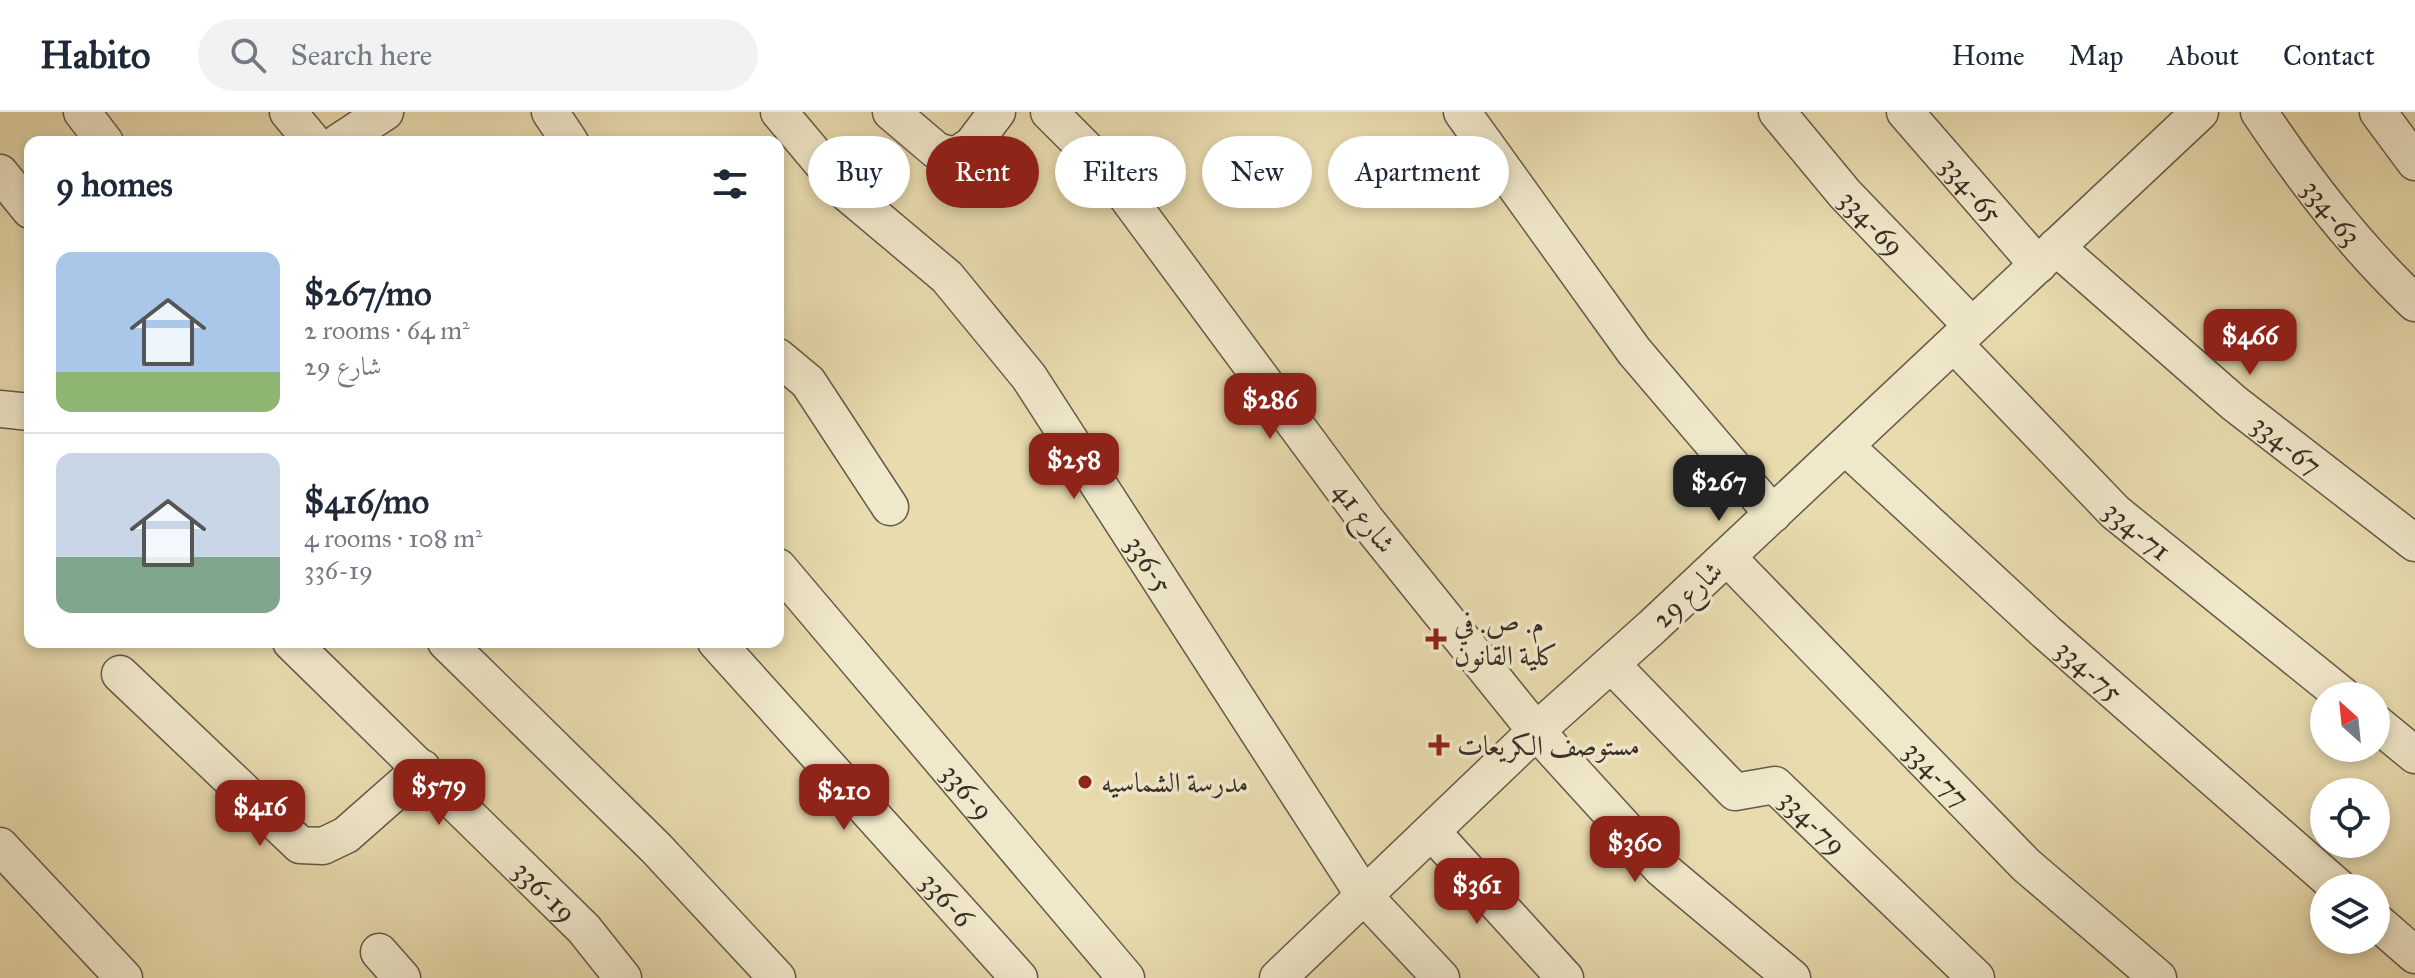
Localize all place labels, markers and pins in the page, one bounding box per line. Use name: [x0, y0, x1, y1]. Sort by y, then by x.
pin: $466: [2203, 309, 2297, 377]
pin: $286: [1223, 373, 1317, 441]
pin: $258: [1027, 433, 1121, 501]
pin: $267: [1672, 455, 1766, 523]
place label: م. ص. في كلية القانون: [1454, 606, 1558, 673]
marker: م. ص. في كلية القانون: [1425, 628, 1447, 650]
place label: مستوصف الكريعات: [1457, 728, 1640, 764]
marker: مستوصف الكريعات: [1428, 734, 1450, 756]
pin: $579: [392, 759, 486, 827]
pin: $210: [797, 764, 891, 832]
place label: مدرسة الشماسيه: [1101, 765, 1248, 800]
marker: مدرسة الشماسيه: [1076, 773, 1094, 791]
pin: $416: [213, 780, 307, 848]
pin: $360: [1588, 816, 1682, 884]
pin: $361: [1430, 858, 1524, 926]

